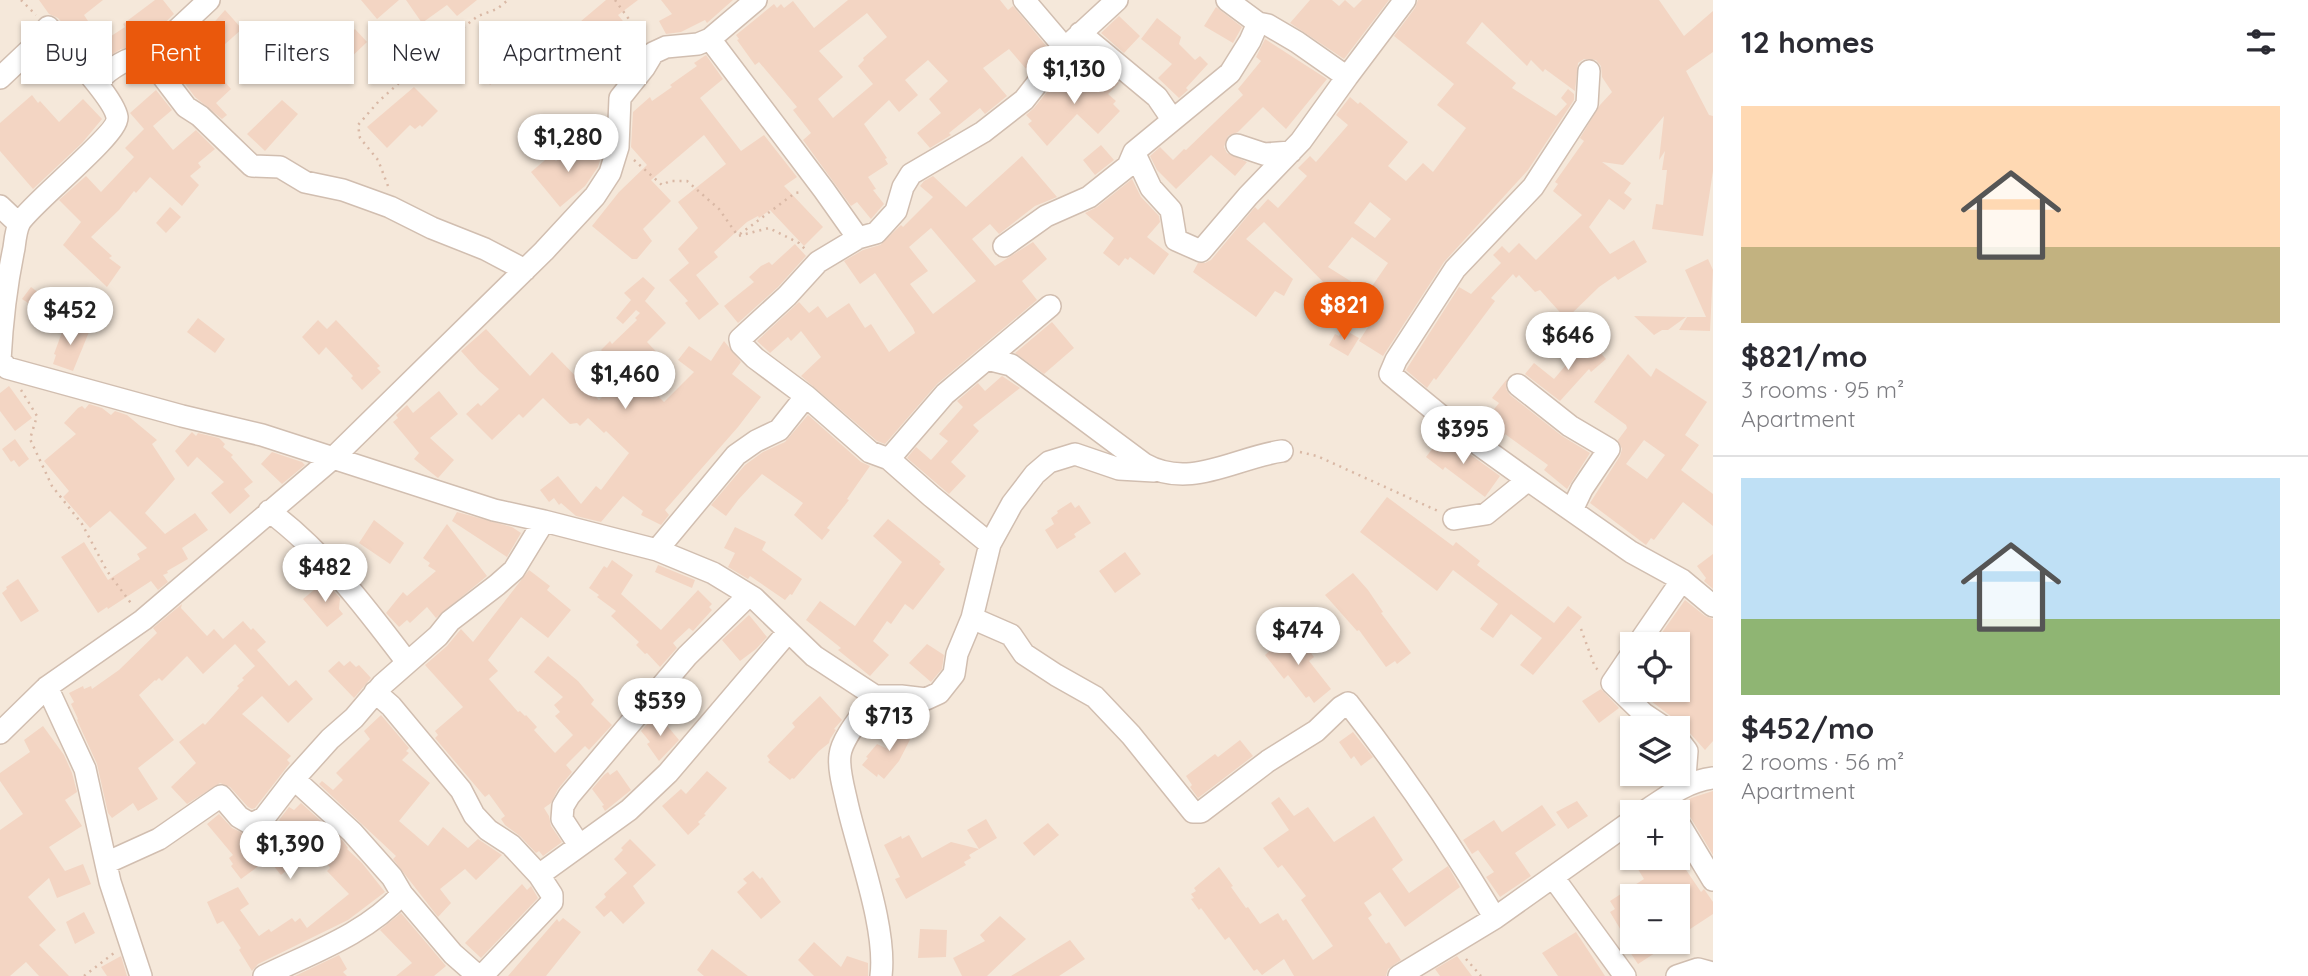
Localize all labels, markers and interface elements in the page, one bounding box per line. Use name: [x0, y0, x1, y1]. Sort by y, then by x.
chip: Buy: [21, 21, 112, 84]
chip: Rent: [126, 21, 225, 84]
chip: Filters: [239, 21, 354, 84]
chip: New: [368, 21, 465, 84]
chip: Apartment: [479, 21, 646, 84]
text: 12 homes: [1741, 23, 1874, 61]
icon: filters: [2242, 23, 2280, 61]
pin: $1,130: [1017, 46, 1131, 106]
text: $1,130: [1043, 54, 1105, 83]
pin: $1,280: [511, 114, 625, 174]
text: $1,280: [534, 122, 602, 151]
icon: home: [1948, 152, 2074, 278]
pin: $821: [1303, 282, 1385, 342]
pin: $452: [29, 288, 111, 347]
text: $821: [1320, 290, 1368, 319]
text: $452: [43, 295, 97, 324]
pin: $646: [1527, 312, 1609, 372]
text: $646: [1542, 320, 1594, 349]
text: $821/mo: [1741, 337, 1868, 375]
pin: $1,460: [568, 352, 682, 411]
text: $1,460: [590, 359, 660, 388]
text: 3 rooms · 95 m²: [1741, 375, 1904, 404]
text: Apartment: [1741, 404, 1855, 433]
pin: $395: [1422, 406, 1504, 466]
text: $395: [1437, 414, 1489, 443]
icon: home: [1948, 524, 2074, 650]
pin: $482: [284, 544, 366, 604]
text: $482: [299, 552, 351, 581]
pin: $474: [1257, 608, 1339, 667]
text: $474: [1272, 615, 1324, 644]
map controls: [1620, 632, 1690, 954]
button: locate: [1620, 632, 1690, 702]
pin: $539: [619, 678, 701, 738]
text: $539: [634, 686, 686, 715]
pin: $713: [848, 694, 930, 753]
text: $713: [865, 701, 913, 730]
text: $452/mo: [1741, 709, 1874, 747]
button: layers: [1620, 716, 1690, 786]
text: 2 rooms · 56 m²: [1741, 747, 1904, 776]
text: Apartment: [1741, 776, 1855, 805]
button: +: [1620, 800, 1690, 870]
pin: $1,390: [233, 822, 347, 881]
text: $1,390: [256, 829, 324, 858]
button: −: [1620, 884, 1690, 954]

